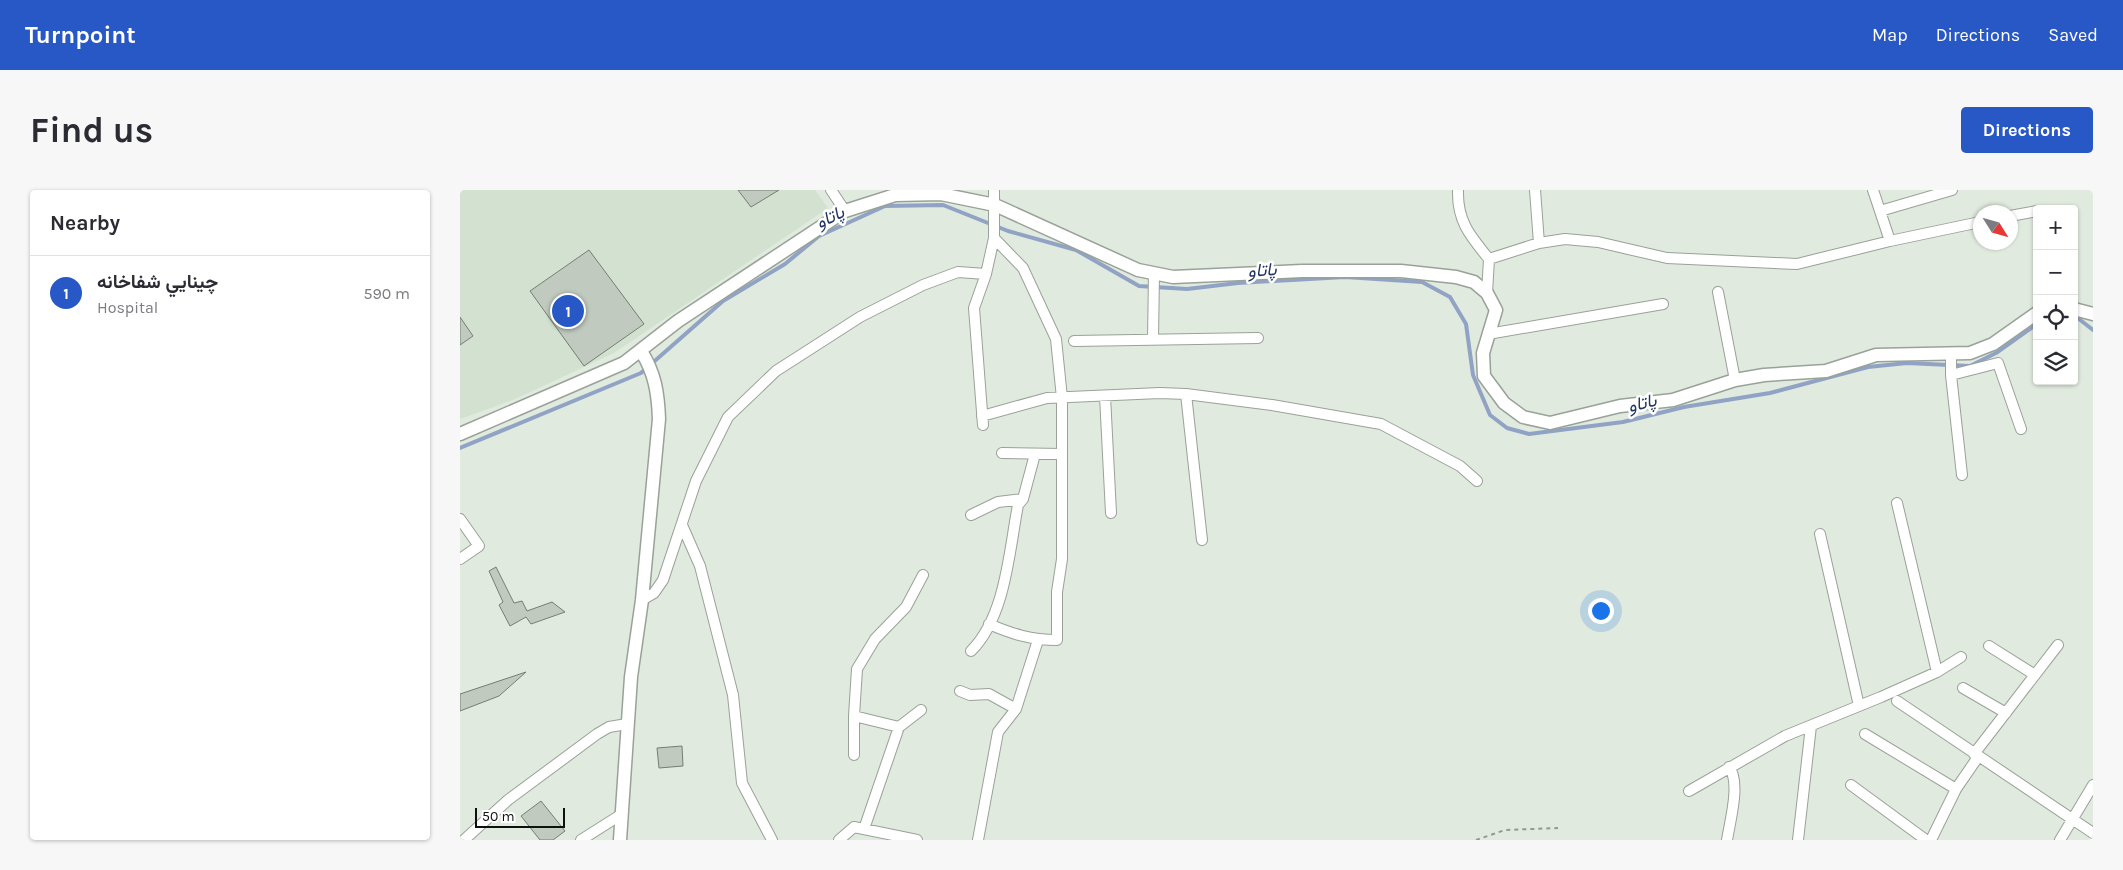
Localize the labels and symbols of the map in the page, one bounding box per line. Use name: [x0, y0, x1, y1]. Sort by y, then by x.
water label: پاتاو: [812, 201, 849, 234]
north arrow: [1973, 205, 2018, 250]
water label: پاتاو: [1247, 258, 1278, 283]
pin: 1: [552, 292, 584, 330]
water label: پاتاو: [1625, 389, 1659, 418]
your location: [1588, 598, 1614, 624]
scale bar: [475, 805, 565, 828]

